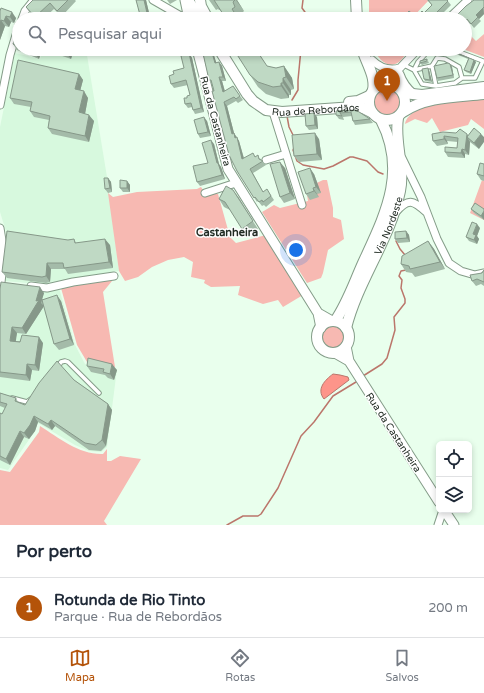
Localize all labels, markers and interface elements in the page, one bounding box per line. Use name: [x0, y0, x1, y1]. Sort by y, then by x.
search box: [12, 12, 472, 56]
icon: search: [26, 23, 48, 45]
text: Pesquisar aqui: [58, 25, 162, 43]
pin: 1: [374, 68, 400, 101]
street label: Rua da Castanheira: [197, 75, 233, 167]
street label: Rua de Rebordãos: [271, 102, 360, 119]
street label: Via Nordeste: [372, 195, 406, 257]
district label: Castanheira: [196, 226, 258, 239]
your location: [286, 240, 306, 260]
street label: Rua da Castanheira: [363, 390, 423, 475]
map controls: [436, 441, 472, 513]
button: locate: [436, 441, 472, 477]
button: layers: [436, 477, 472, 513]
text: Por perto: [16, 541, 92, 562]
text: Rotunda de Rio Tinto: [54, 591, 205, 609]
text: 1: [25, 600, 33, 616]
text: 200 m: [428, 600, 468, 616]
text: Parque · Rua de Rebordãos: [54, 609, 222, 625]
tab: Mapa: [65, 647, 95, 684]
tab: Rotas: [225, 647, 255, 684]
tab: Salvos: [385, 647, 419, 684]

